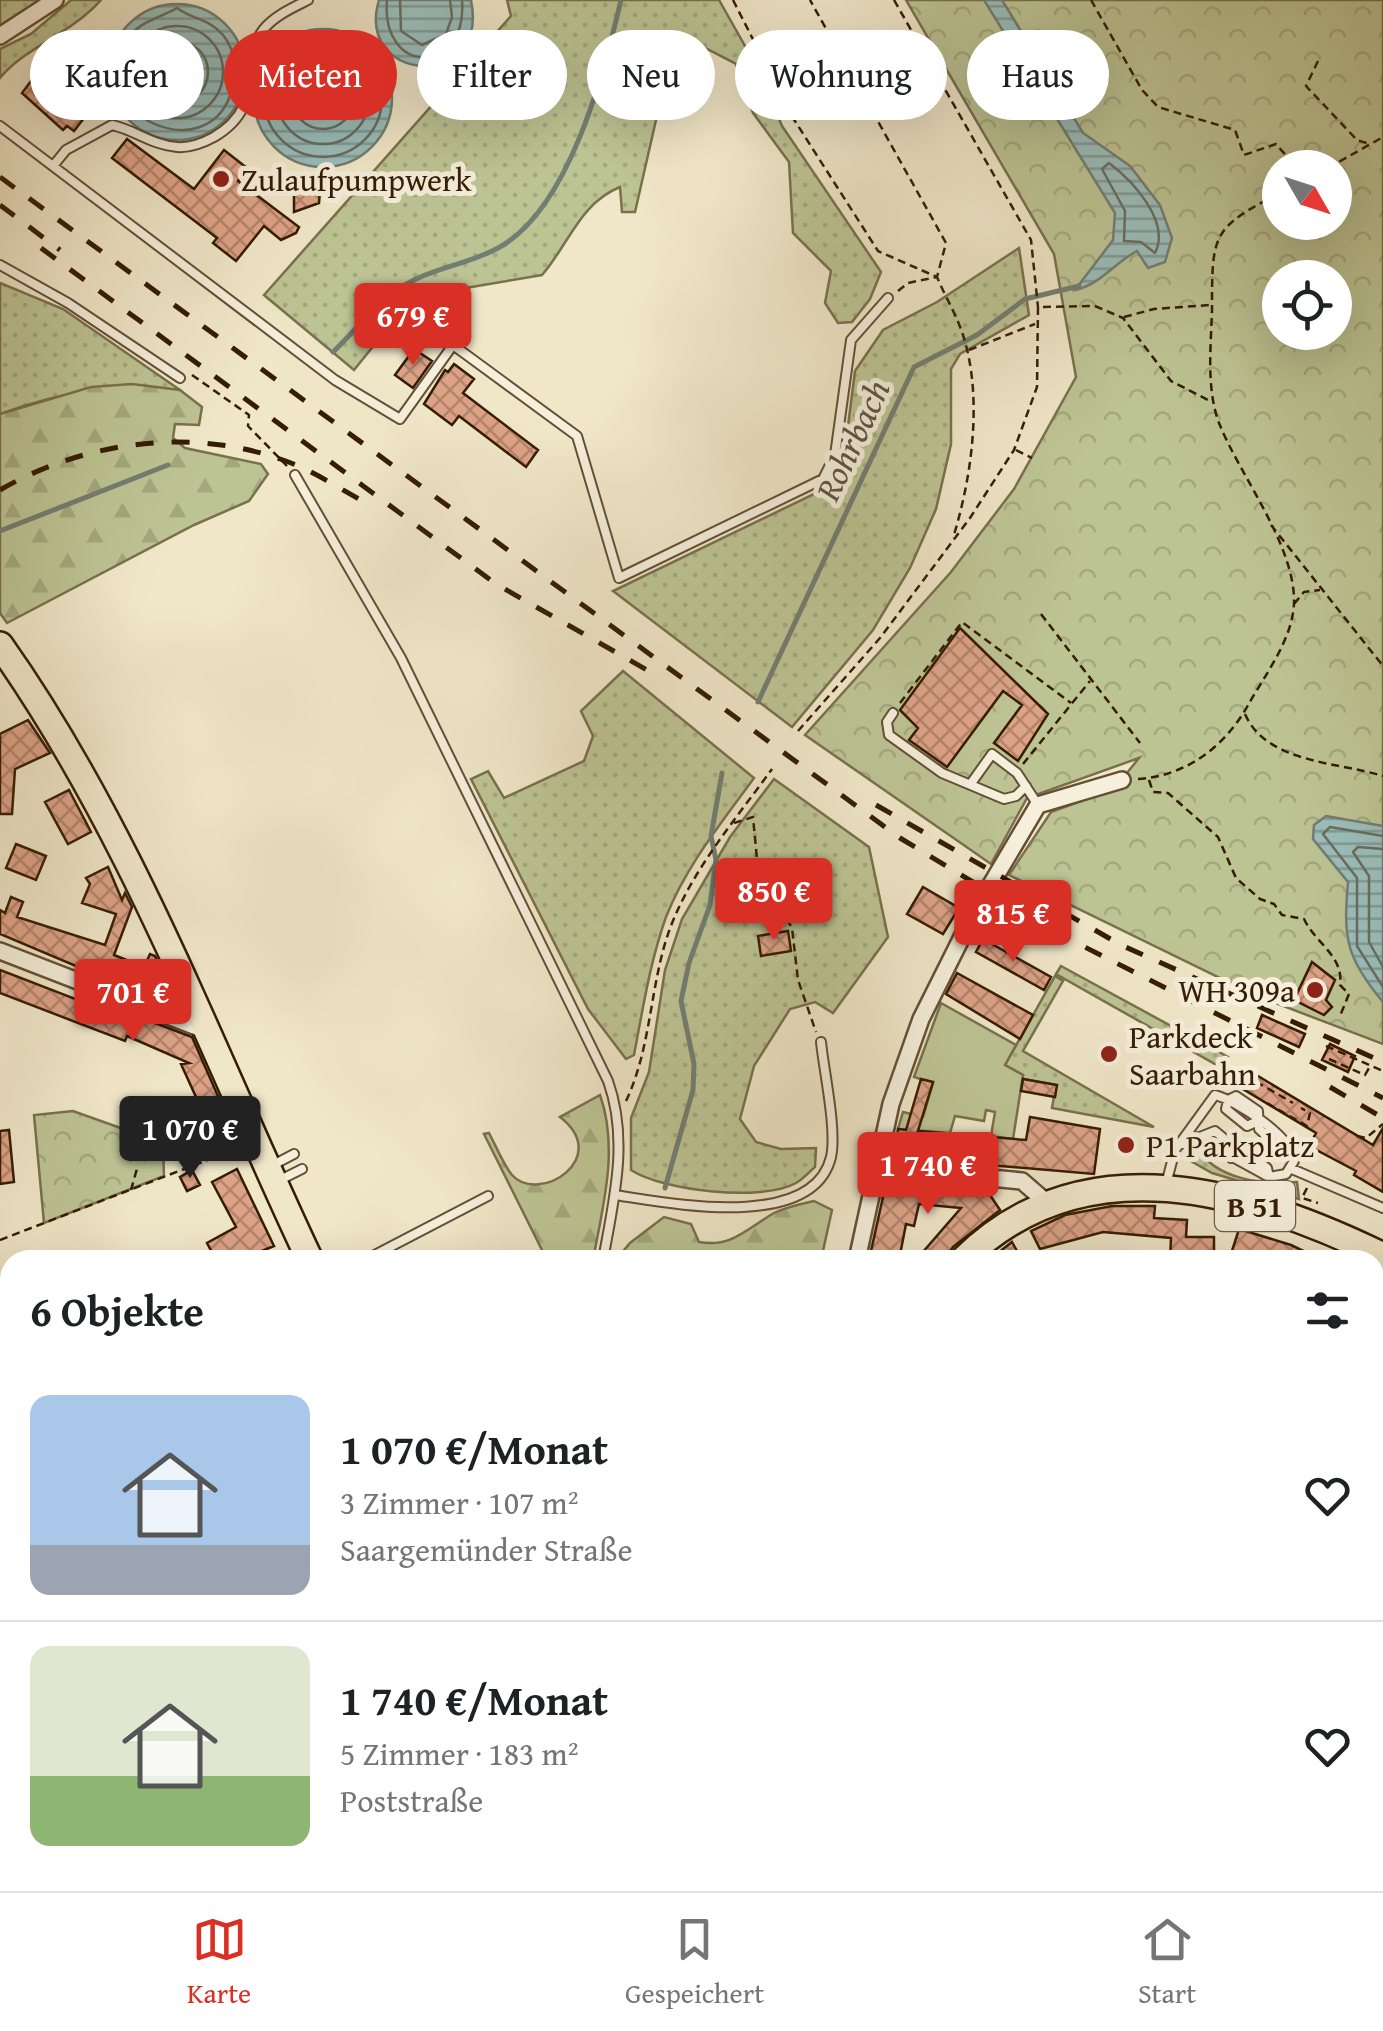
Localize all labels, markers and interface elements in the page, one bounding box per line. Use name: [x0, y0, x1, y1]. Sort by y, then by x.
chip: Kaufen: [30, 30, 204, 120]
chip: Mieten: [224, 30, 397, 120]
chip: Filter: [417, 30, 567, 120]
chip: Neu: [587, 30, 715, 120]
chip: Wohnung: [735, 30, 947, 120]
chip: Haus: [967, 30, 1109, 120]
north arrow: [1262, 150, 1352, 240]
map controls: [1262, 150, 1352, 350]
place label: Zulaufpumpwerk: [241, 156, 472, 203]
marker: Zulaufpumpwerk: [210, 168, 232, 190]
button: locate: [1262, 260, 1352, 350]
pin: 679 €: [343, 283, 483, 368]
text: 679 €: [376, 292, 450, 339]
water label: Rohrbach: [801, 371, 902, 510]
pin: 850 €: [704, 858, 844, 943]
text: 850 €: [737, 867, 811, 914]
pin: 815 €: [943, 880, 1083, 965]
text: 815 €: [976, 889, 1050, 936]
pin: 701 €: [63, 959, 203, 1044]
place label: WH 309a: [1178, 967, 1295, 1014]
text: 701 €: [96, 968, 170, 1015]
marker: WH 309a: [1304, 979, 1326, 1001]
place label: Parkdeck Saarbahn: [1129, 1013, 1256, 1097]
marker: Parkdeck Saarbahn: [1098, 1043, 1120, 1065]
pin: 1 070 €: [98, 1096, 282, 1181]
text: 1 070 €: [142, 1105, 238, 1152]
place label: P1 Parkplatz: [1146, 1122, 1314, 1169]
pin: 1 740 €: [836, 1132, 1020, 1217]
marker: P1 Parkplatz: [1115, 1134, 1137, 1156]
text: 1 740 €: [880, 1141, 976, 1188]
road number: B 51: [1215, 1181, 1295, 1231]
text: 6 Objekte: [30, 1280, 204, 1341]
icon: filters: [1300, 1283, 1355, 1338]
text: 1 070 €/Monat: [340, 1418, 608, 1479]
icon: home: [110, 1435, 230, 1555]
icon: heart: [1300, 1468, 1355, 1523]
text: 3 Zimmer · 107 m²: [340, 1479, 578, 1526]
text: Saargemünder Straße: [340, 1526, 632, 1573]
text: 1 740 €/Monat: [340, 1669, 608, 1730]
icon: home: [110, 1686, 230, 1806]
icon: heart: [1300, 1719, 1355, 1774]
text: 5 Zimmer · 183 m²: [340, 1730, 578, 1777]
text: Poststraße: [340, 1777, 483, 1824]
tab: Karte: [187, 1912, 251, 2013]
tab: Gespeichert: [625, 1912, 764, 2013]
tab: Start: [1138, 1912, 1196, 2013]

